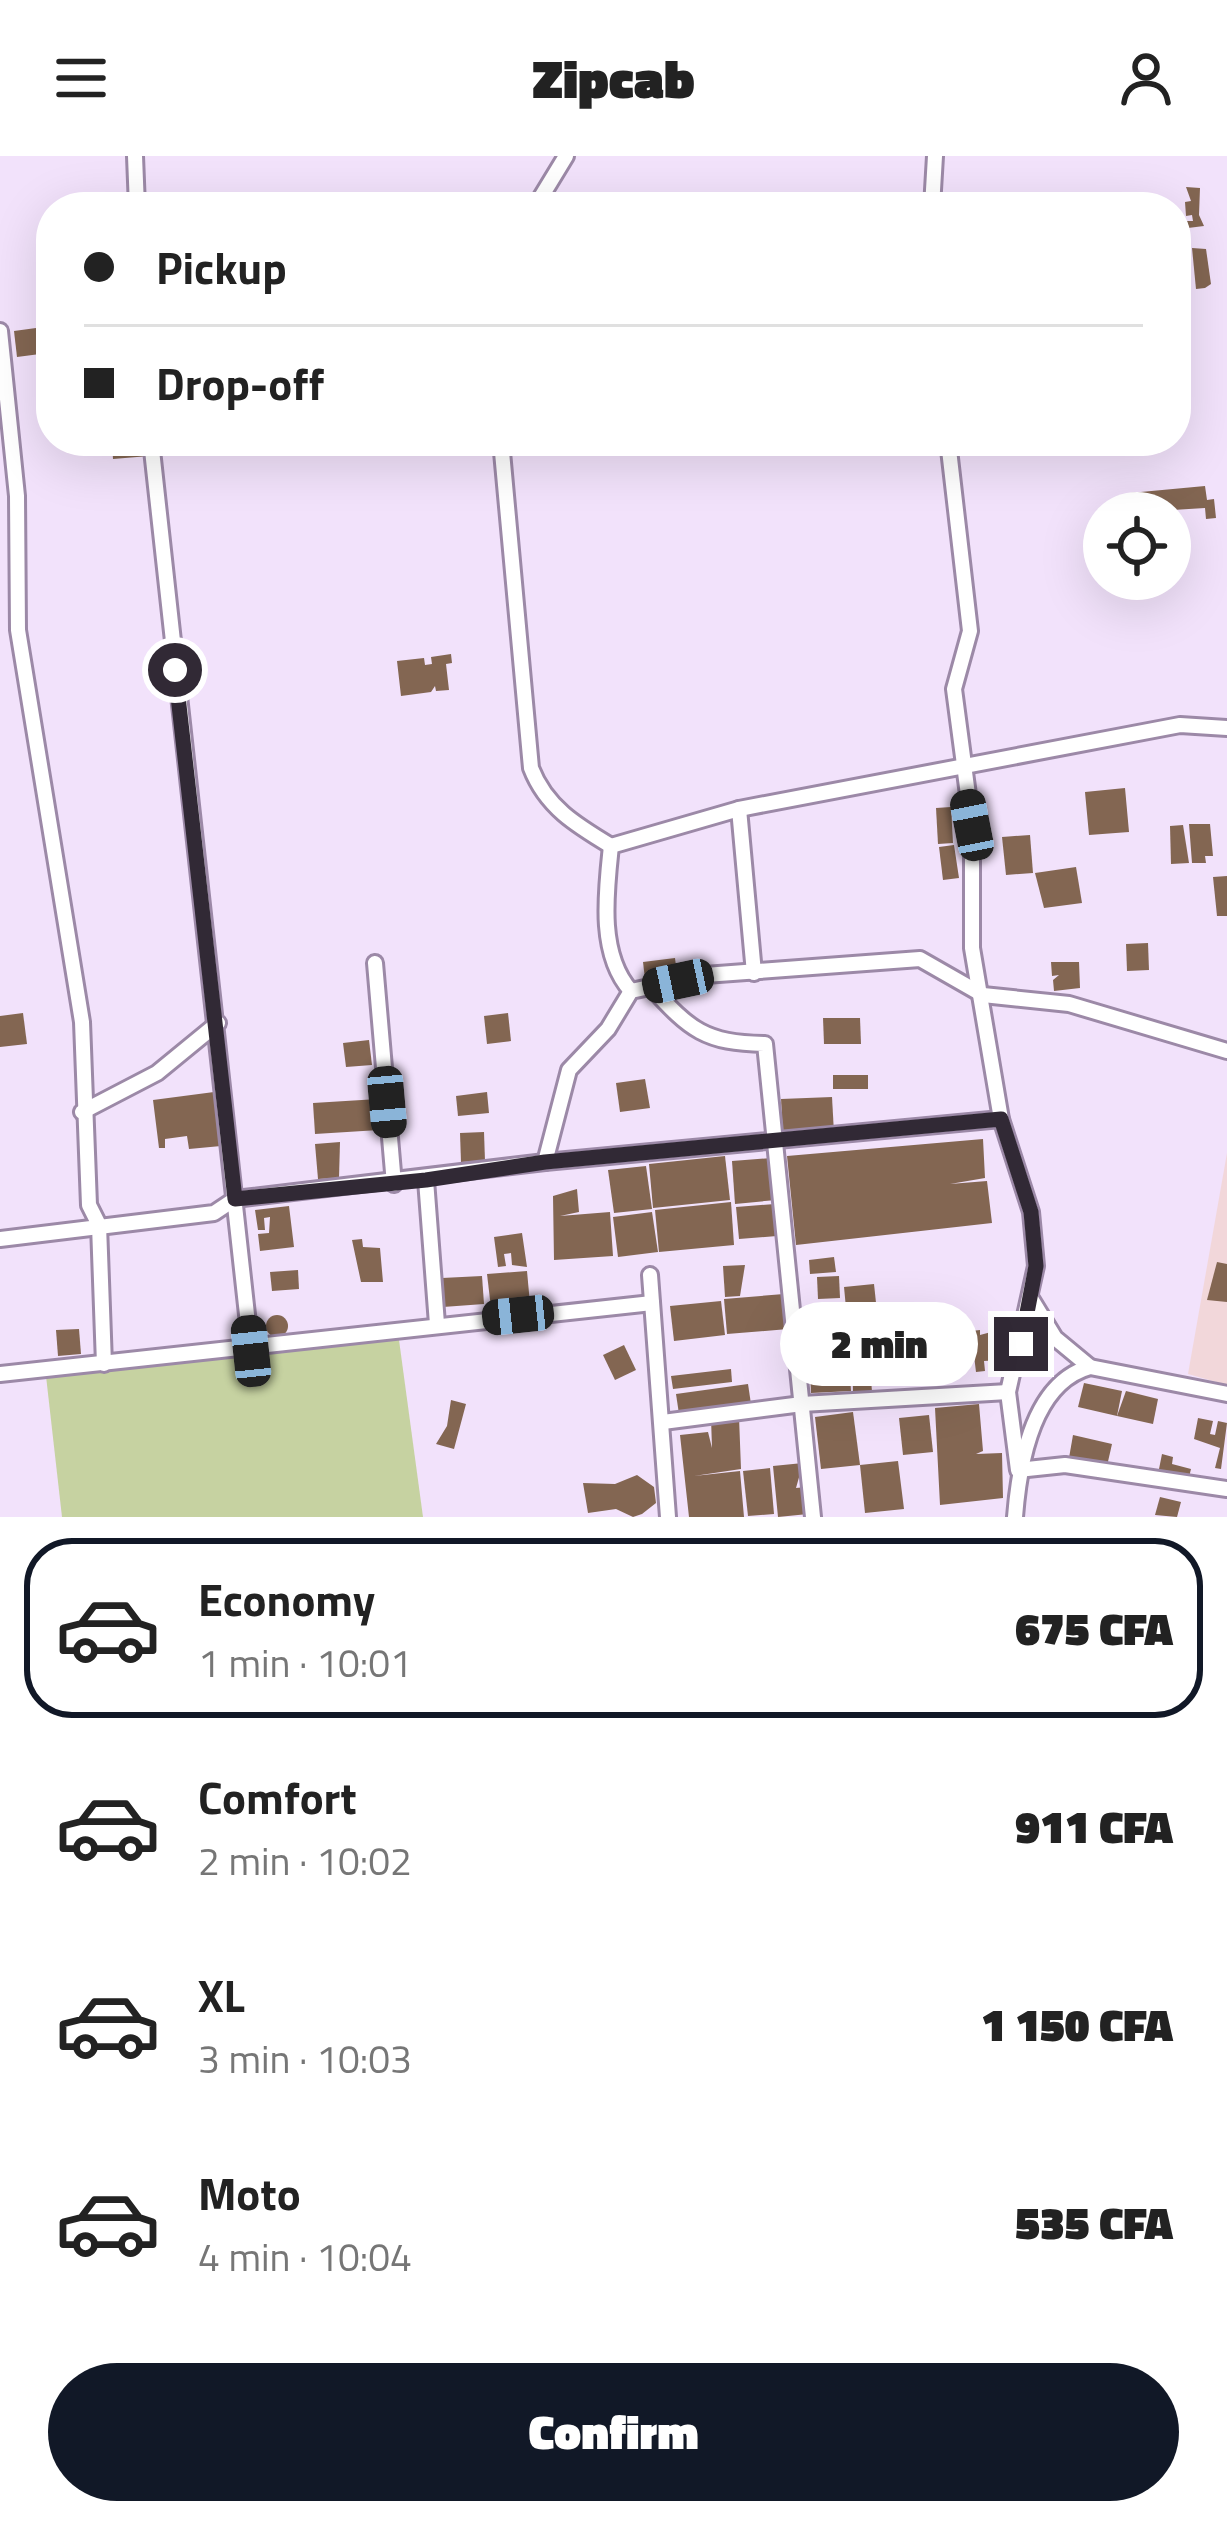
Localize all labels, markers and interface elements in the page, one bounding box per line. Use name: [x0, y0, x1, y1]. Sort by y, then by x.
text: Zipcab: [532, 37, 695, 119]
icon: menu: [48, 45, 114, 111]
icon: person: [1113, 45, 1179, 111]
text: Pickup: [156, 233, 287, 301]
text: Drop-off: [156, 349, 324, 417]
map controls: [1083, 492, 1191, 600]
button: locate: [1083, 492, 1191, 600]
route start: [148, 643, 202, 697]
car: [947, 786, 997, 864]
car: [639, 956, 717, 1006]
car: [366, 1065, 408, 1139]
car: [480, 1293, 556, 1337]
callout: 2 min: [781, 1302, 979, 1386]
car: [229, 1313, 273, 1389]
text: 2 min: [831, 1314, 927, 1373]
route end: [994, 1317, 1048, 1371]
text: Economy: [198, 1565, 375, 1633]
icon: car: [54, 1574, 162, 1682]
text: 675 CFA: [1015, 1594, 1173, 1662]
text: 1 min · 10:01: [198, 1633, 412, 1692]
text: Comfort: [198, 1763, 357, 1831]
icon: car: [54, 1772, 162, 1880]
text: 911 CFA: [1015, 1792, 1173, 1860]
text: 2 min · 10:02: [198, 1831, 412, 1890]
text: XL: [198, 1961, 245, 2029]
icon: car: [54, 1970, 162, 2078]
text: 1 150 CFA: [981, 1990, 1173, 2058]
text: 3 min · 10:03: [198, 2029, 412, 2088]
text: Moto: [198, 2159, 301, 2227]
icon: car: [54, 2168, 162, 2276]
text: 535 CFA: [1015, 2188, 1173, 2256]
text: 4 min · 10:04: [198, 2227, 412, 2286]
button: Confirm: [48, 2363, 1179, 2501]

